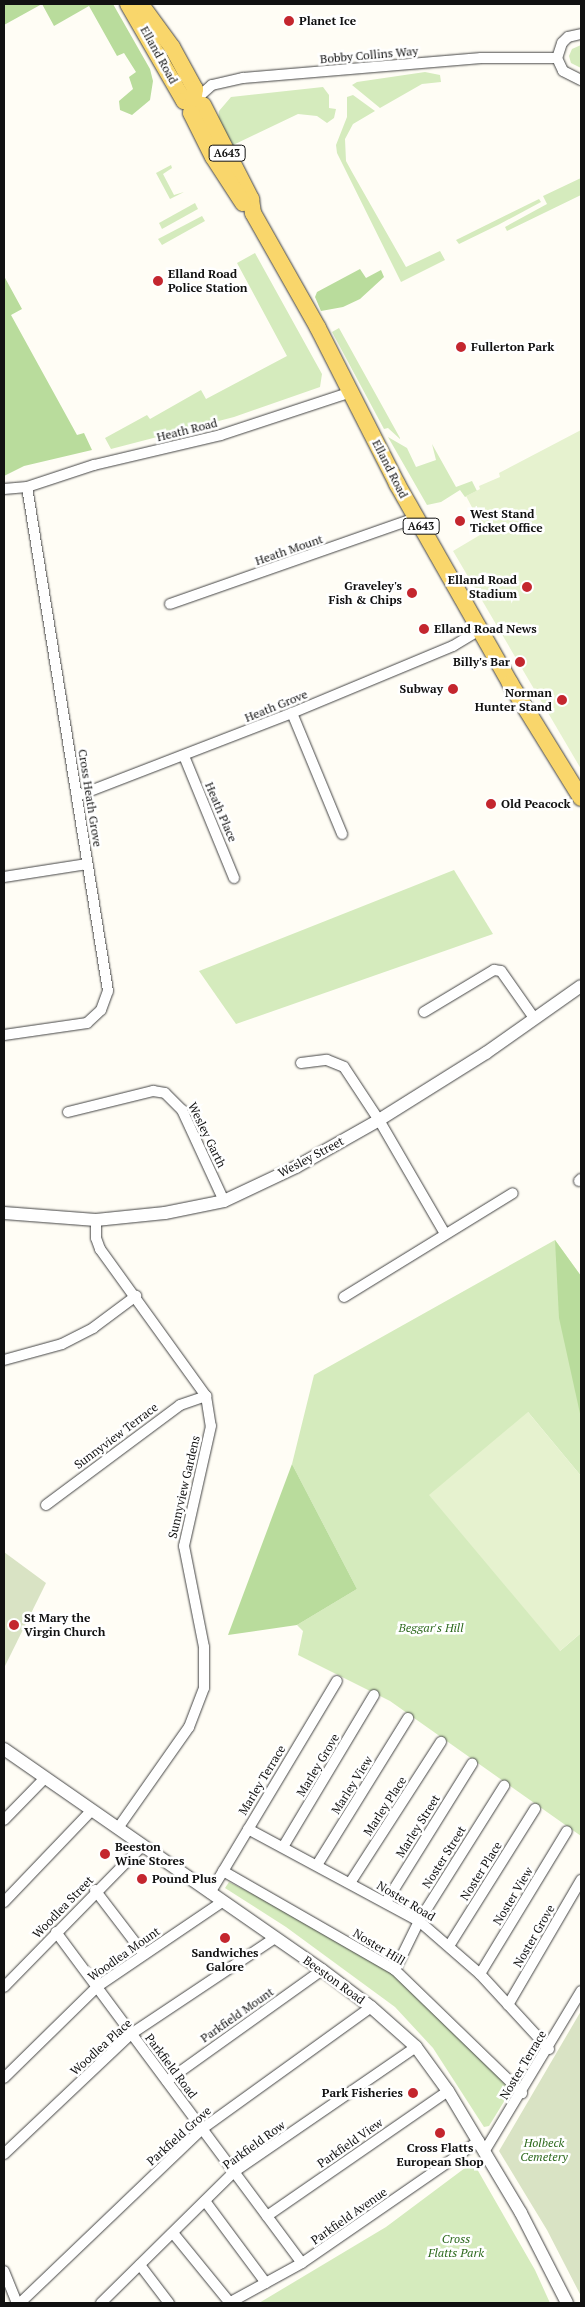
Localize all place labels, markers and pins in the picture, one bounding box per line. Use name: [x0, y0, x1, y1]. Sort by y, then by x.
place label: Planet Ice: [299, 14, 356, 28]
marker: Planet Ice: [283, 15, 295, 27]
place label: Elland Road Police Station: [168, 267, 248, 295]
marker: Elland Road Police Station: [152, 275, 164, 287]
place label: Fullerton Park: [471, 340, 554, 354]
marker: Fullerton Park: [455, 341, 467, 353]
place label: West Stand Ticket Office: [470, 507, 543, 535]
marker: West Stand Ticket Office: [454, 515, 466, 527]
place label: Elland Road Stadium: [448, 573, 517, 601]
place label: Graveley's Fish & Chips: [329, 579, 402, 607]
marker: Elland Road Stadium: [521, 581, 533, 593]
marker: Graveley's Fish & Chips: [406, 587, 418, 599]
place label: Elland Road News: [434, 622, 537, 636]
marker: Elland Road News: [418, 623, 430, 635]
place label: Billy's Bar: [453, 655, 510, 669]
marker: Billy's Bar: [514, 656, 526, 668]
place label: Subway: [400, 682, 443, 696]
marker: Subway: [447, 683, 459, 695]
place label: Norman Hunter Stand: [475, 686, 552, 714]
marker: Norman Hunter Stand: [556, 694, 568, 706]
place label: Old Peacock: [501, 797, 570, 811]
marker: Old Peacock: [485, 798, 497, 810]
place label: St Mary the Virgin Church: [24, 1611, 105, 1639]
marker: St Mary the Virgin Church: [8, 1619, 20, 1631]
place label: Beeston Wine Stores: [115, 1840, 184, 1868]
marker: Beeston Wine Stores: [99, 1848, 111, 1860]
place label: Pound Plus: [152, 1872, 217, 1886]
marker: Pound Plus: [136, 1873, 148, 1885]
marker: Sandwiches Galore: [219, 1932, 231, 1944]
place label: Sandwiches Galore: [191, 1946, 259, 1974]
place label: Park Fisheries: [322, 2086, 403, 2100]
marker: Park Fisheries: [407, 2087, 419, 2099]
marker: Cross Flatts European Shop: [434, 2127, 446, 2139]
place label: Cross Flatts European Shop: [396, 2141, 484, 2169]

